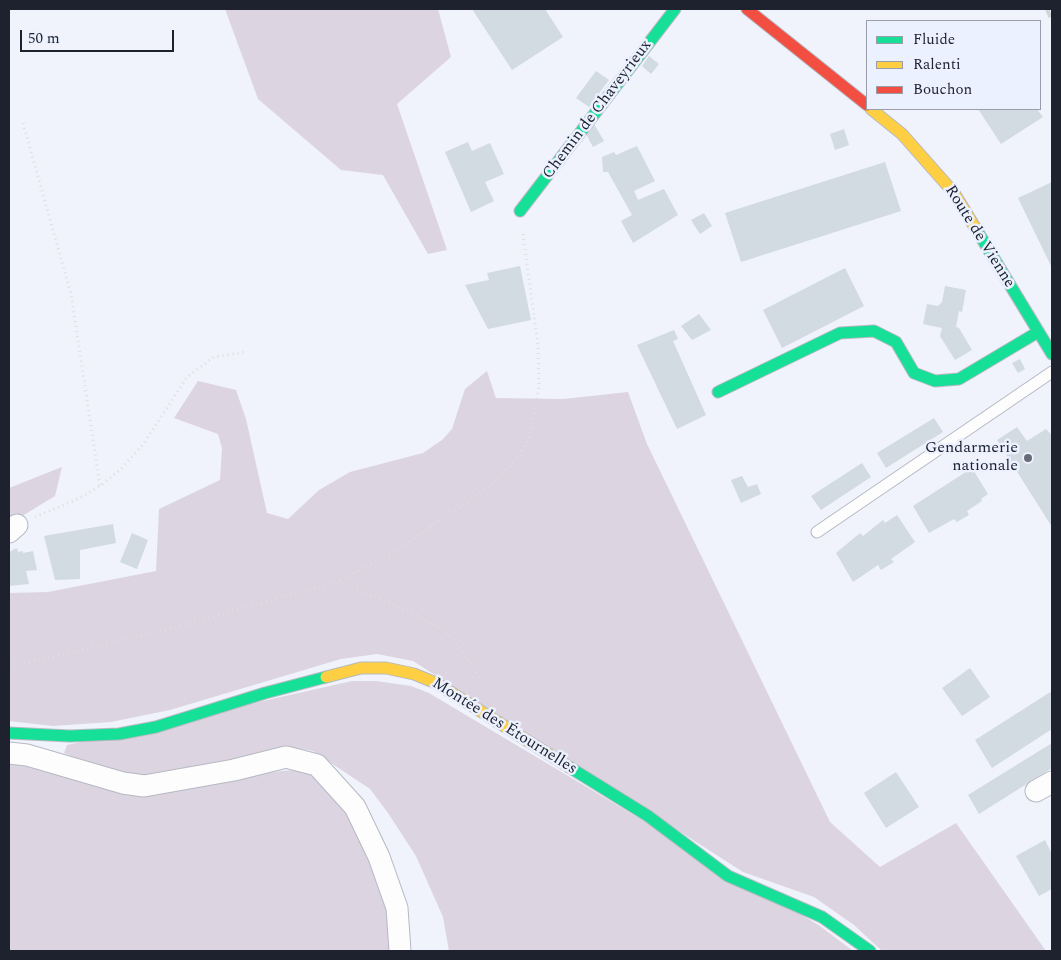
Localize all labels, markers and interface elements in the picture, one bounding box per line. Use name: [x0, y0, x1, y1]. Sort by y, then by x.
scale bar: [22, 20, 176, 52]
legend: [866, 20, 1041, 110]
text: 50 m: [28, 27, 60, 50]
text: Fluide: [913, 28, 955, 51]
street label: Chemin de Chaveyrieux: [539, 37, 657, 183]
text: Ralenti: [913, 53, 961, 76]
text: Bouchon: [913, 78, 972, 101]
street label: Route de Vienne: [940, 182, 1018, 292]
place label: Gendarmerie nationale: [925, 439, 1018, 477]
marker: Gendarmerie nationale: [1022, 452, 1034, 464]
street label: Montée des Étournelles: [428, 675, 580, 779]

